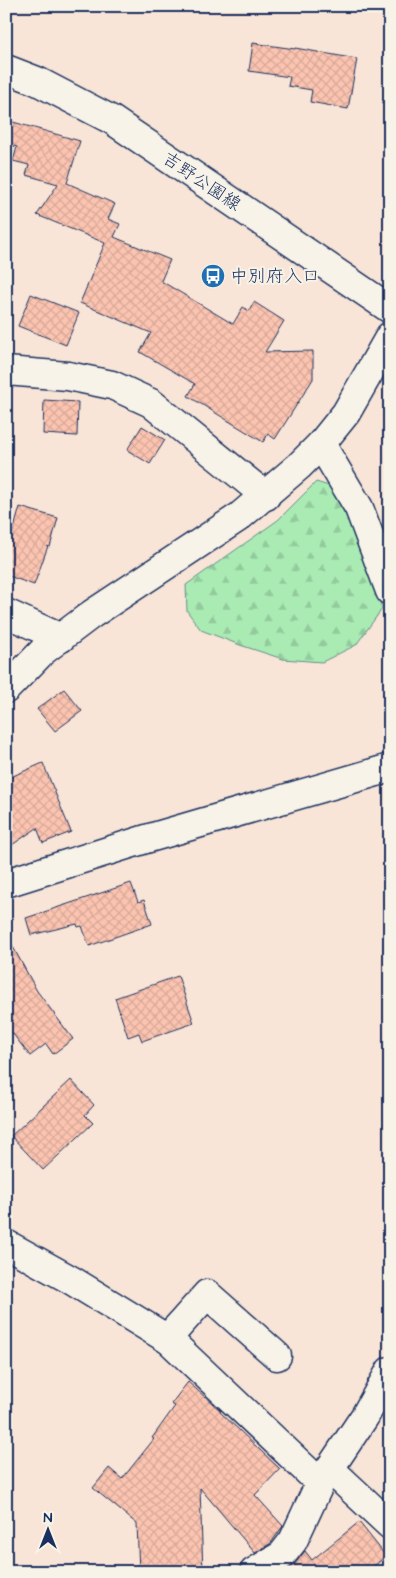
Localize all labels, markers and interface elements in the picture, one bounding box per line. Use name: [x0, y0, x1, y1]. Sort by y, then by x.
street label: 吉野公園線: [157, 146, 246, 217]
bus stop icon: 中別府入口: [200, 263, 226, 289]
place label: 中別府入口: [230, 264, 320, 289]
north arrow: [22, 1506, 72, 1556]
text: N: [44, 1508, 53, 1528]

